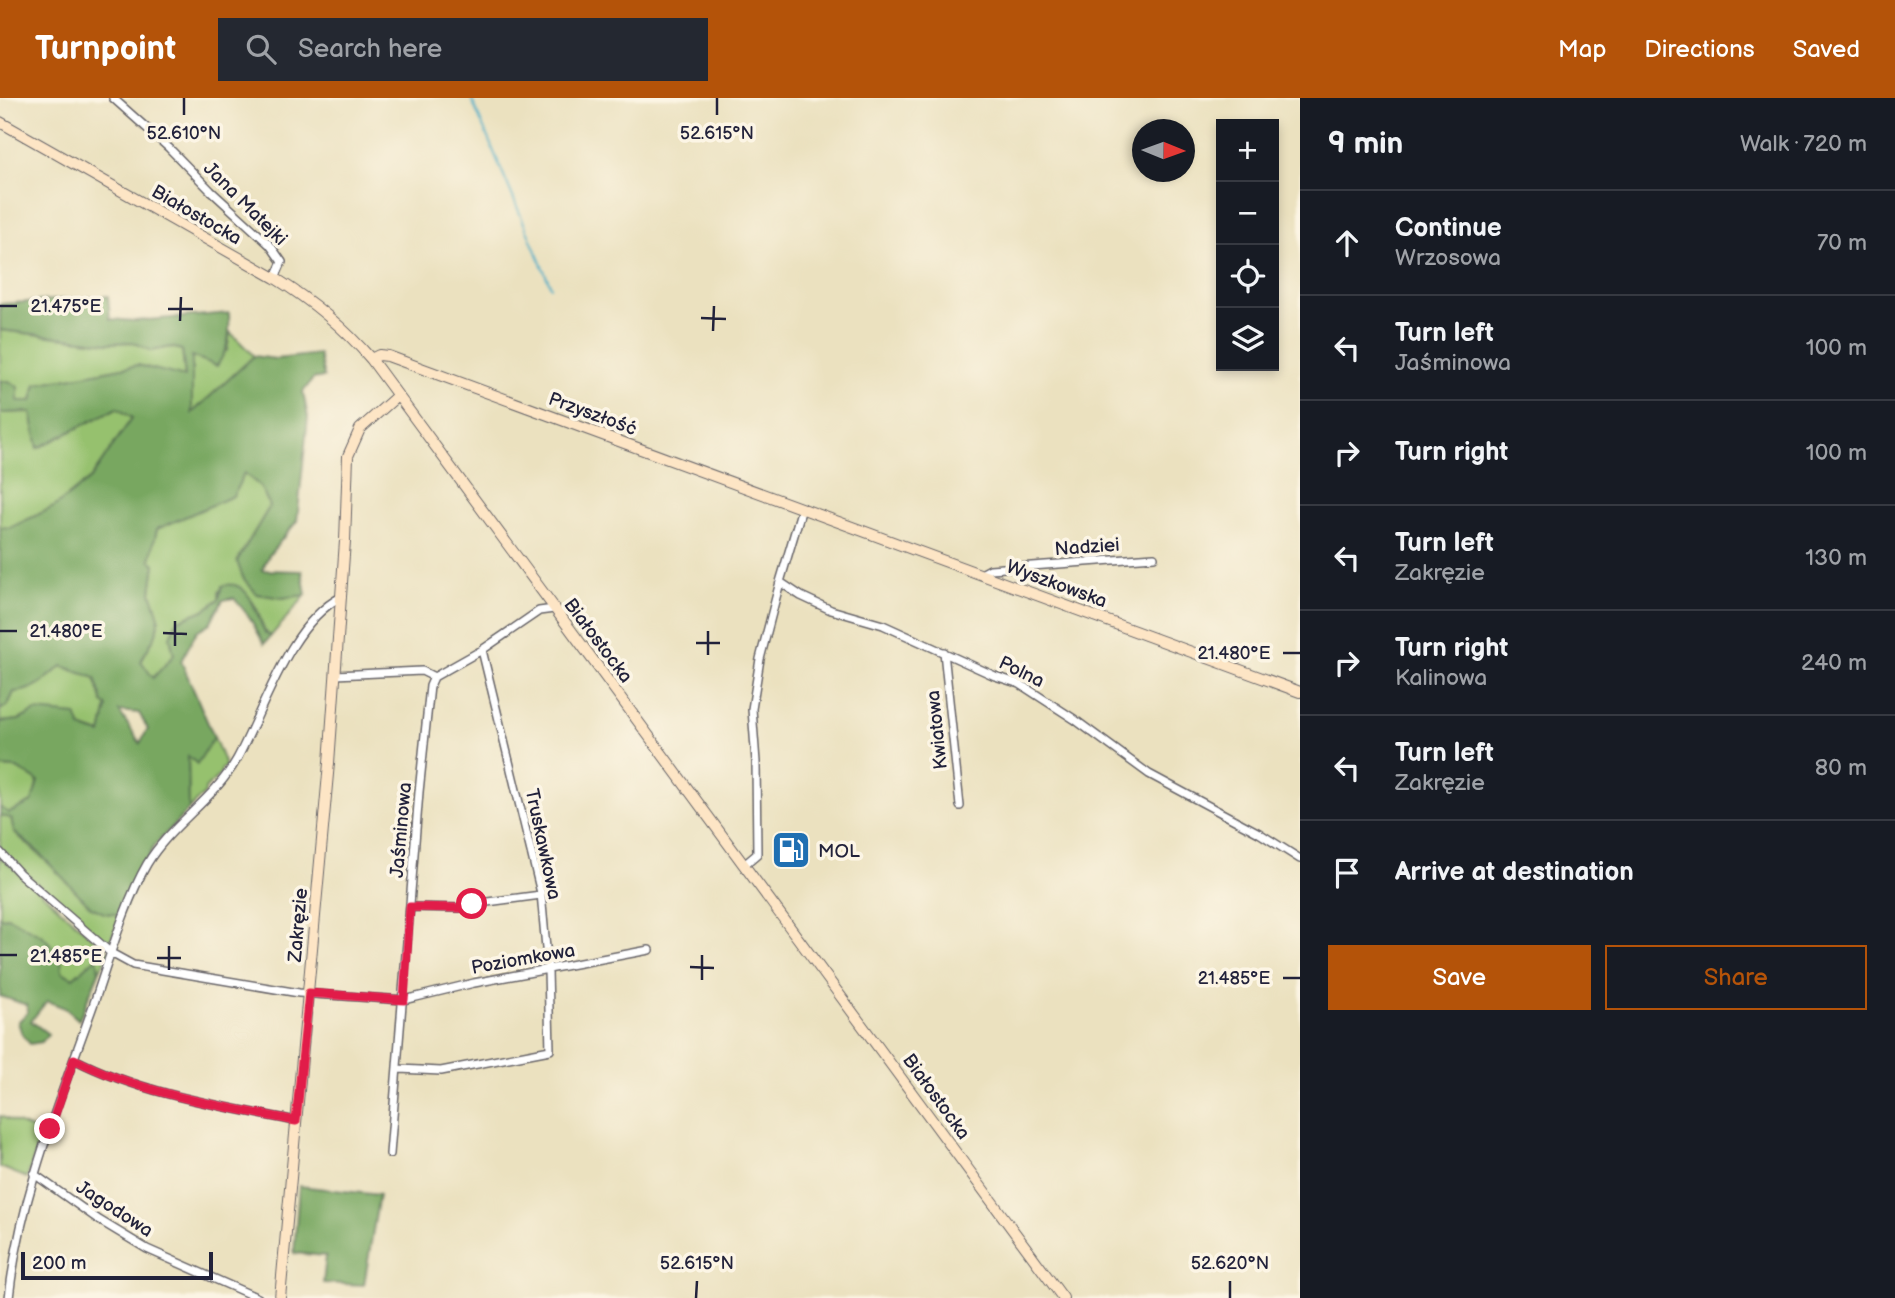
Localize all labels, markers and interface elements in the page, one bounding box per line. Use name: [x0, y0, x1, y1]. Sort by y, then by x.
search box: [218, 18, 708, 81]
text: Turnpoint: [35, 29, 176, 69]
icon: search: [242, 30, 280, 68]
text: Search here: [298, 34, 442, 65]
text: Map: [1558, 35, 1606, 64]
text: Directions: [1644, 35, 1755, 64]
text: Saved: [1793, 35, 1860, 64]
north arrow: [1132, 119, 1195, 182]
map controls: [1216, 119, 1279, 371]
button: +: [1216, 119, 1279, 182]
text: 52.610°N: [147, 123, 221, 144]
text: 52.615°N: [680, 123, 754, 144]
text: 9 min: [1328, 126, 1403, 162]
text: Walk · 720 m: [1740, 130, 1867, 158]
street label: Jana Matejki: [198, 157, 292, 251]
street label: Białostocka: [147, 180, 245, 250]
button: −: [1216, 182, 1279, 245]
text: Continue: [1395, 213, 1502, 244]
icon: ahead: [1328, 224, 1366, 262]
text: 70 m: [1817, 229, 1867, 257]
text: Wrzosowa: [1395, 244, 1501, 272]
button: locate: [1216, 245, 1279, 308]
text: 21.475°E: [31, 296, 102, 317]
button: layers: [1216, 308, 1279, 371]
text: Turn left: [1395, 318, 1494, 349]
icon: left: [1328, 329, 1366, 367]
text: 100 m: [1806, 334, 1867, 362]
text: Jaśminowa: [1395, 349, 1511, 377]
street label: Przyszłość: [545, 388, 640, 441]
icon: right: [1328, 434, 1366, 472]
text: Turn right: [1395, 437, 1508, 468]
text: 100 m: [1806, 439, 1867, 467]
text: Turn left: [1395, 528, 1494, 559]
street label: Nadziei: [1054, 534, 1120, 561]
icon: left: [1328, 539, 1366, 577]
text: 130 m: [1805, 544, 1867, 572]
street label: Wyszkowska: [1003, 556, 1110, 613]
text: Zakręzie: [1395, 559, 1485, 587]
street label: Białostocka: [558, 594, 637, 688]
text: 21.480°E: [29, 621, 103, 642]
text: Turn right: [1395, 633, 1508, 664]
text: 21.480°E: [1197, 643, 1271, 664]
icon: right: [1328, 644, 1366, 682]
text: 240 m: [1801, 649, 1867, 677]
street label: Polna: [995, 652, 1048, 693]
text: Kalinowa: [1395, 664, 1487, 692]
street label: Kwiatowa: [922, 689, 953, 770]
text: Turn left: [1395, 738, 1494, 769]
icon: left: [1328, 749, 1366, 787]
text: 80 m: [1815, 754, 1867, 782]
text: Zakręzie: [1395, 769, 1485, 797]
street label: Jaśminowa: [386, 781, 417, 879]
street label: Truskawkowa: [520, 787, 566, 902]
fuel station icon: MOL: [770, 829, 812, 871]
place label: MOL: [818, 840, 860, 863]
icon: arrive: [1328, 854, 1366, 892]
text: Arrive at destination: [1395, 857, 1634, 888]
street label: Zakręzie: [284, 887, 313, 964]
route start: [456, 888, 487, 919]
street label: Poziomkowa: [470, 939, 577, 980]
button: Save: [1328, 945, 1591, 1010]
button: Share: [1605, 945, 1867, 1010]
text: 21.485°E: [30, 946, 102, 967]
text: 21.485°E: [1198, 968, 1270, 989]
street label: Białostocka: [897, 1050, 975, 1144]
route end: [34, 1113, 65, 1144]
street label: Jagodowa: [71, 1176, 157, 1243]
scale bar: [21, 1249, 214, 1281]
text: 200 m: [32, 1252, 86, 1275]
text: 52.615°N: [660, 1253, 734, 1274]
text: 52.620°N: [1191, 1253, 1269, 1274]

